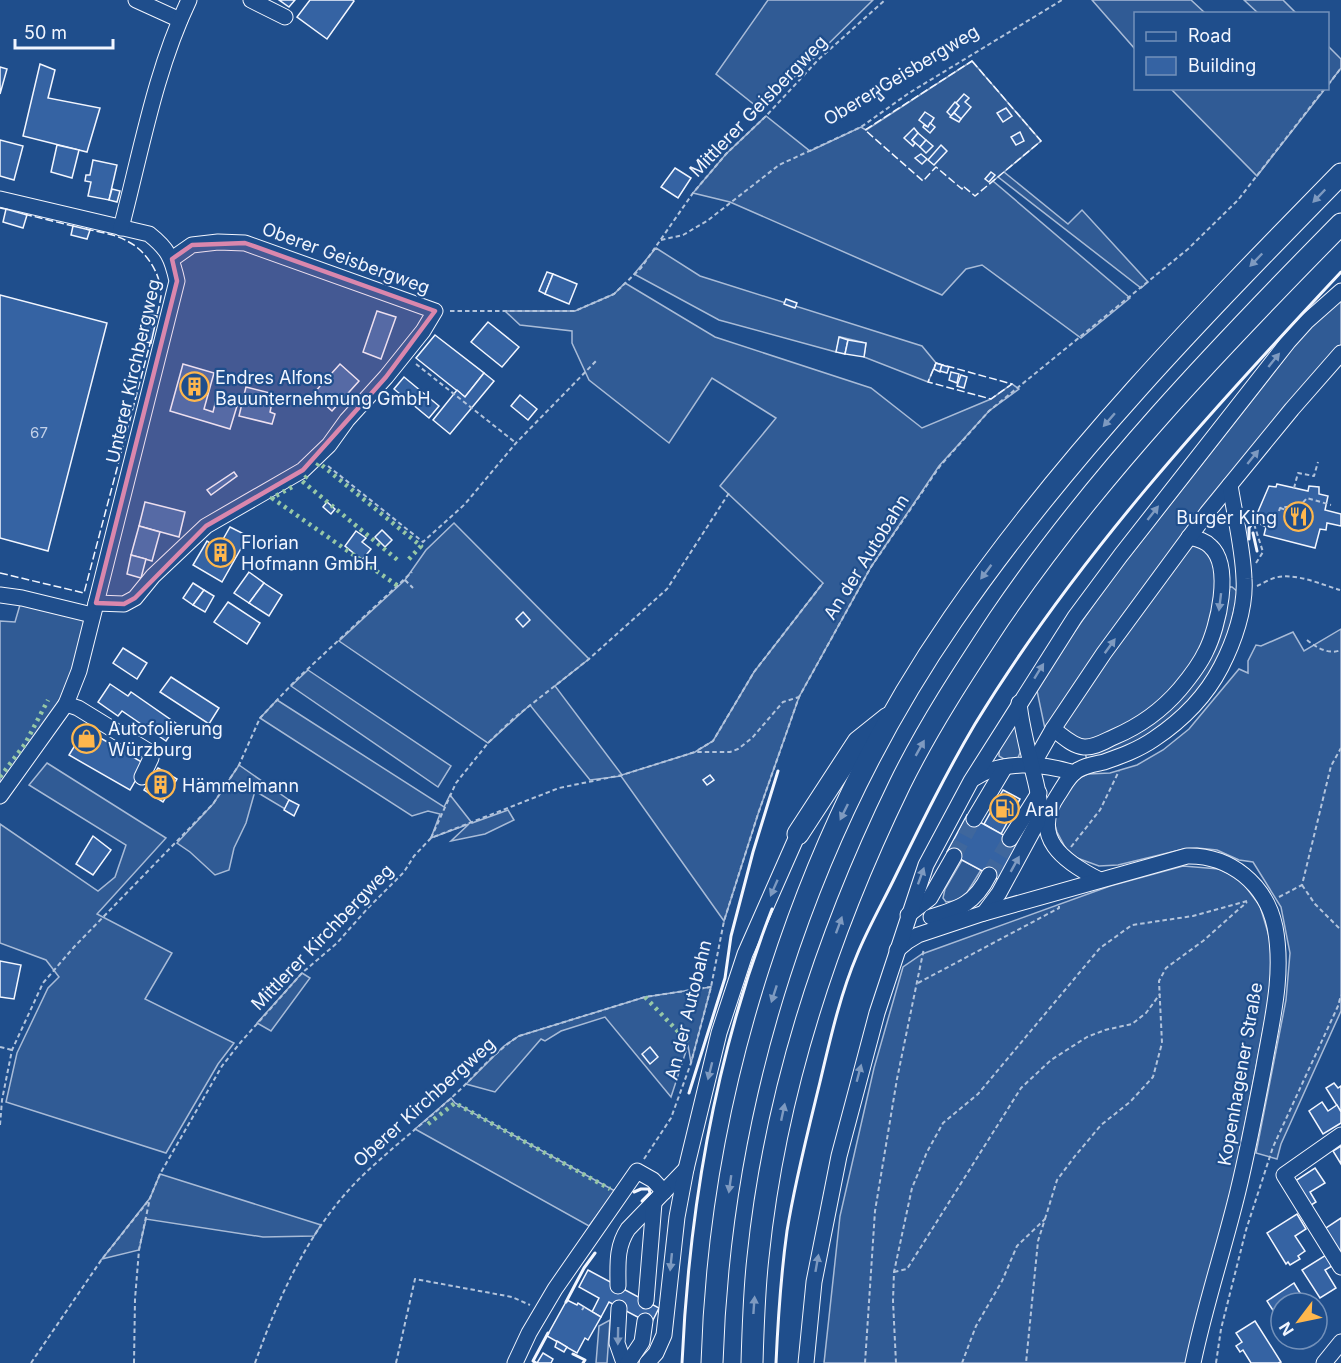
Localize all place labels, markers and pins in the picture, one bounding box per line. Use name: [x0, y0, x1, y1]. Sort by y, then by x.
place label: Endres Alfons Bauunternehmung GmbH: [215, 367, 431, 409]
building icon: Endres Alfons Bauunternehmung GmbH: [178, 371, 210, 403]
restaurant icon: Burger King: [1282, 501, 1314, 533]
place label: Burger King: [1176, 507, 1277, 528]
place label: Florian Hofmann GmbH: [241, 532, 378, 574]
building icon: Florian Hofmann GmbH: [204, 536, 236, 568]
place label: Autofolierung Würzburg: [108, 718, 223, 760]
shop icon: Autofolierung Würzburg: [71, 722, 103, 754]
building icon: Hämmelmann: [145, 769, 177, 801]
place label: Hämmelmann: [182, 775, 299, 796]
fuel station icon: Aral: [988, 793, 1020, 825]
place label: Aral: [1025, 799, 1059, 820]

